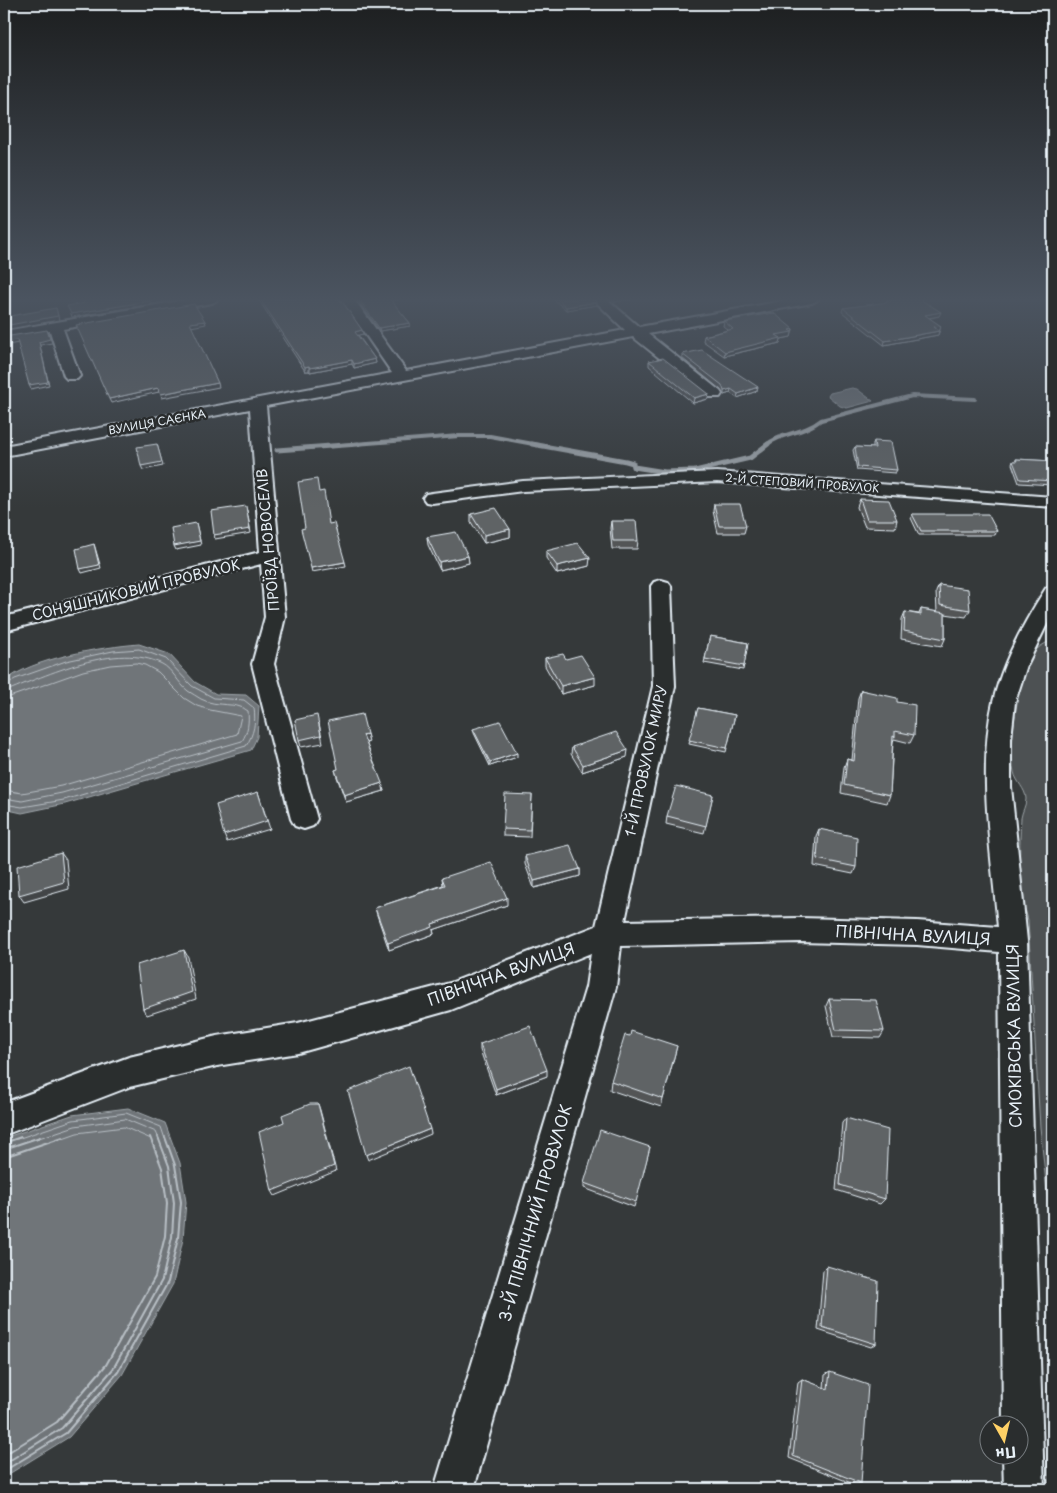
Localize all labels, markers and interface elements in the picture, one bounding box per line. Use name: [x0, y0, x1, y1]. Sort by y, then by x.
street label: ВУЛИЦЯ САЄНКА: [107, 404, 208, 438]
street label: ПРОЇЗД НОВОСЕЛІВ: [251, 468, 284, 612]
street label: 2-Й СТЕПОВИЙ ПРОВУЛОК: [724, 469, 880, 496]
street label: СОНЯШНИКОВИЙ ПРОВУЛОК: [30, 553, 242, 626]
street label: 1-Й ПРОВУЛОК МИРУ: [619, 683, 672, 839]
street label: ПІВНІЧНА ВУЛИЦЯ: [835, 918, 991, 950]
street label: ПІВНІЧНА ВУЛИЦЯ: [424, 935, 578, 1011]
street label: СМОКІВСЬКА ВУЛИЦЯ: [999, 944, 1027, 1128]
street label: 3-Й ПІВНІЧНИЙ ПРОВУЛОК: [492, 1101, 577, 1324]
north arrow: [980, 1416, 1030, 1466]
text: Пн: [994, 1442, 1017, 1465]

